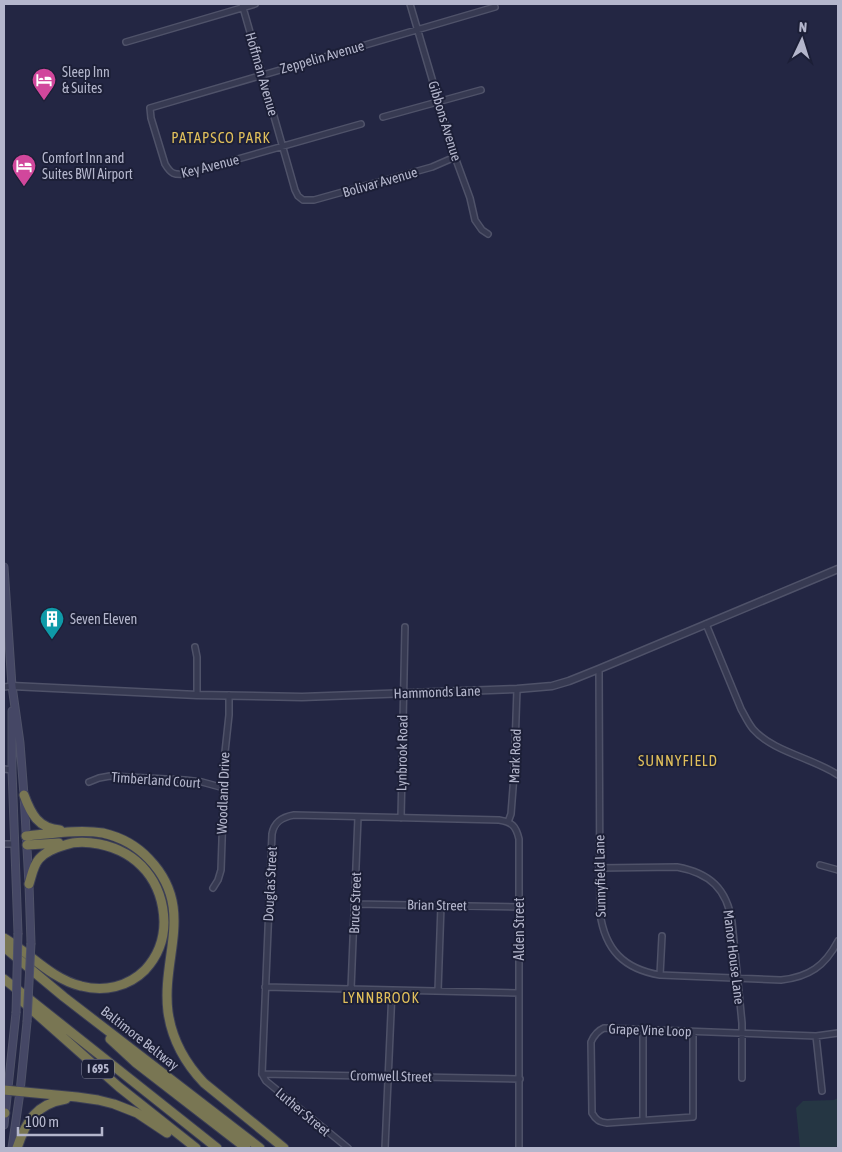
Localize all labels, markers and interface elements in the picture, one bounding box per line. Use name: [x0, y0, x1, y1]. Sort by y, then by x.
north arrow: [777, 15, 827, 65]
text: N: [798, 19, 808, 35]
street label: Hoffman Avenue: [242, 30, 282, 118]
street label: Zeppelin Avenue: [278, 37, 366, 77]
place label: Sleep Inn & Suites: [62, 64, 110, 96]
hotel icon: Sleep Inn & Suites: [31, 67, 57, 101]
street label: Gibbons Avenue: [425, 79, 465, 163]
district label: PATAPSCO PARK: [171, 129, 271, 146]
place label: Comfort Inn and Suites BWI Airport: [42, 150, 133, 182]
street label: Key Avenue: [179, 151, 241, 181]
hotel icon: Comfort Inn and Suites BWI Airport: [11, 153, 37, 187]
street label: Bolivar Avenue: [341, 164, 419, 200]
building icon: Seven Eleven: [39, 606, 65, 640]
place label: Seven Eleven: [70, 611, 137, 627]
street label: Hammonds Lane: [393, 682, 481, 702]
street label: Lynbrook Road: [393, 715, 411, 791]
street label: Mark Road: [506, 728, 524, 784]
street label: Woodland Drive: [214, 752, 232, 834]
district label: SUNNYFIELD: [638, 752, 718, 769]
street label: Timberland Court: [111, 769, 201, 791]
street label: Sunnyfield Lane: [591, 835, 609, 917]
street label: Douglas Street: [260, 846, 280, 922]
street label: Bruce Street: [346, 872, 364, 934]
street label: Brian Street: [407, 896, 467, 914]
street label: Alden Street: [511, 898, 527, 960]
street label: Manor House Lane: [720, 909, 748, 1005]
district label: LYNNBROOK: [342, 989, 420, 1006]
street label: Baltimore Beltway: [98, 1003, 182, 1074]
street label: Grape Vine Loop: [608, 1021, 692, 1039]
road number: I 695: [82, 1060, 114, 1078]
street label: Cromwell Street: [350, 1067, 432, 1085]
street label: Luther Street: [273, 1085, 333, 1139]
scale bar: [18, 1104, 101, 1136]
text: 100 m: [25, 1113, 59, 1130]

